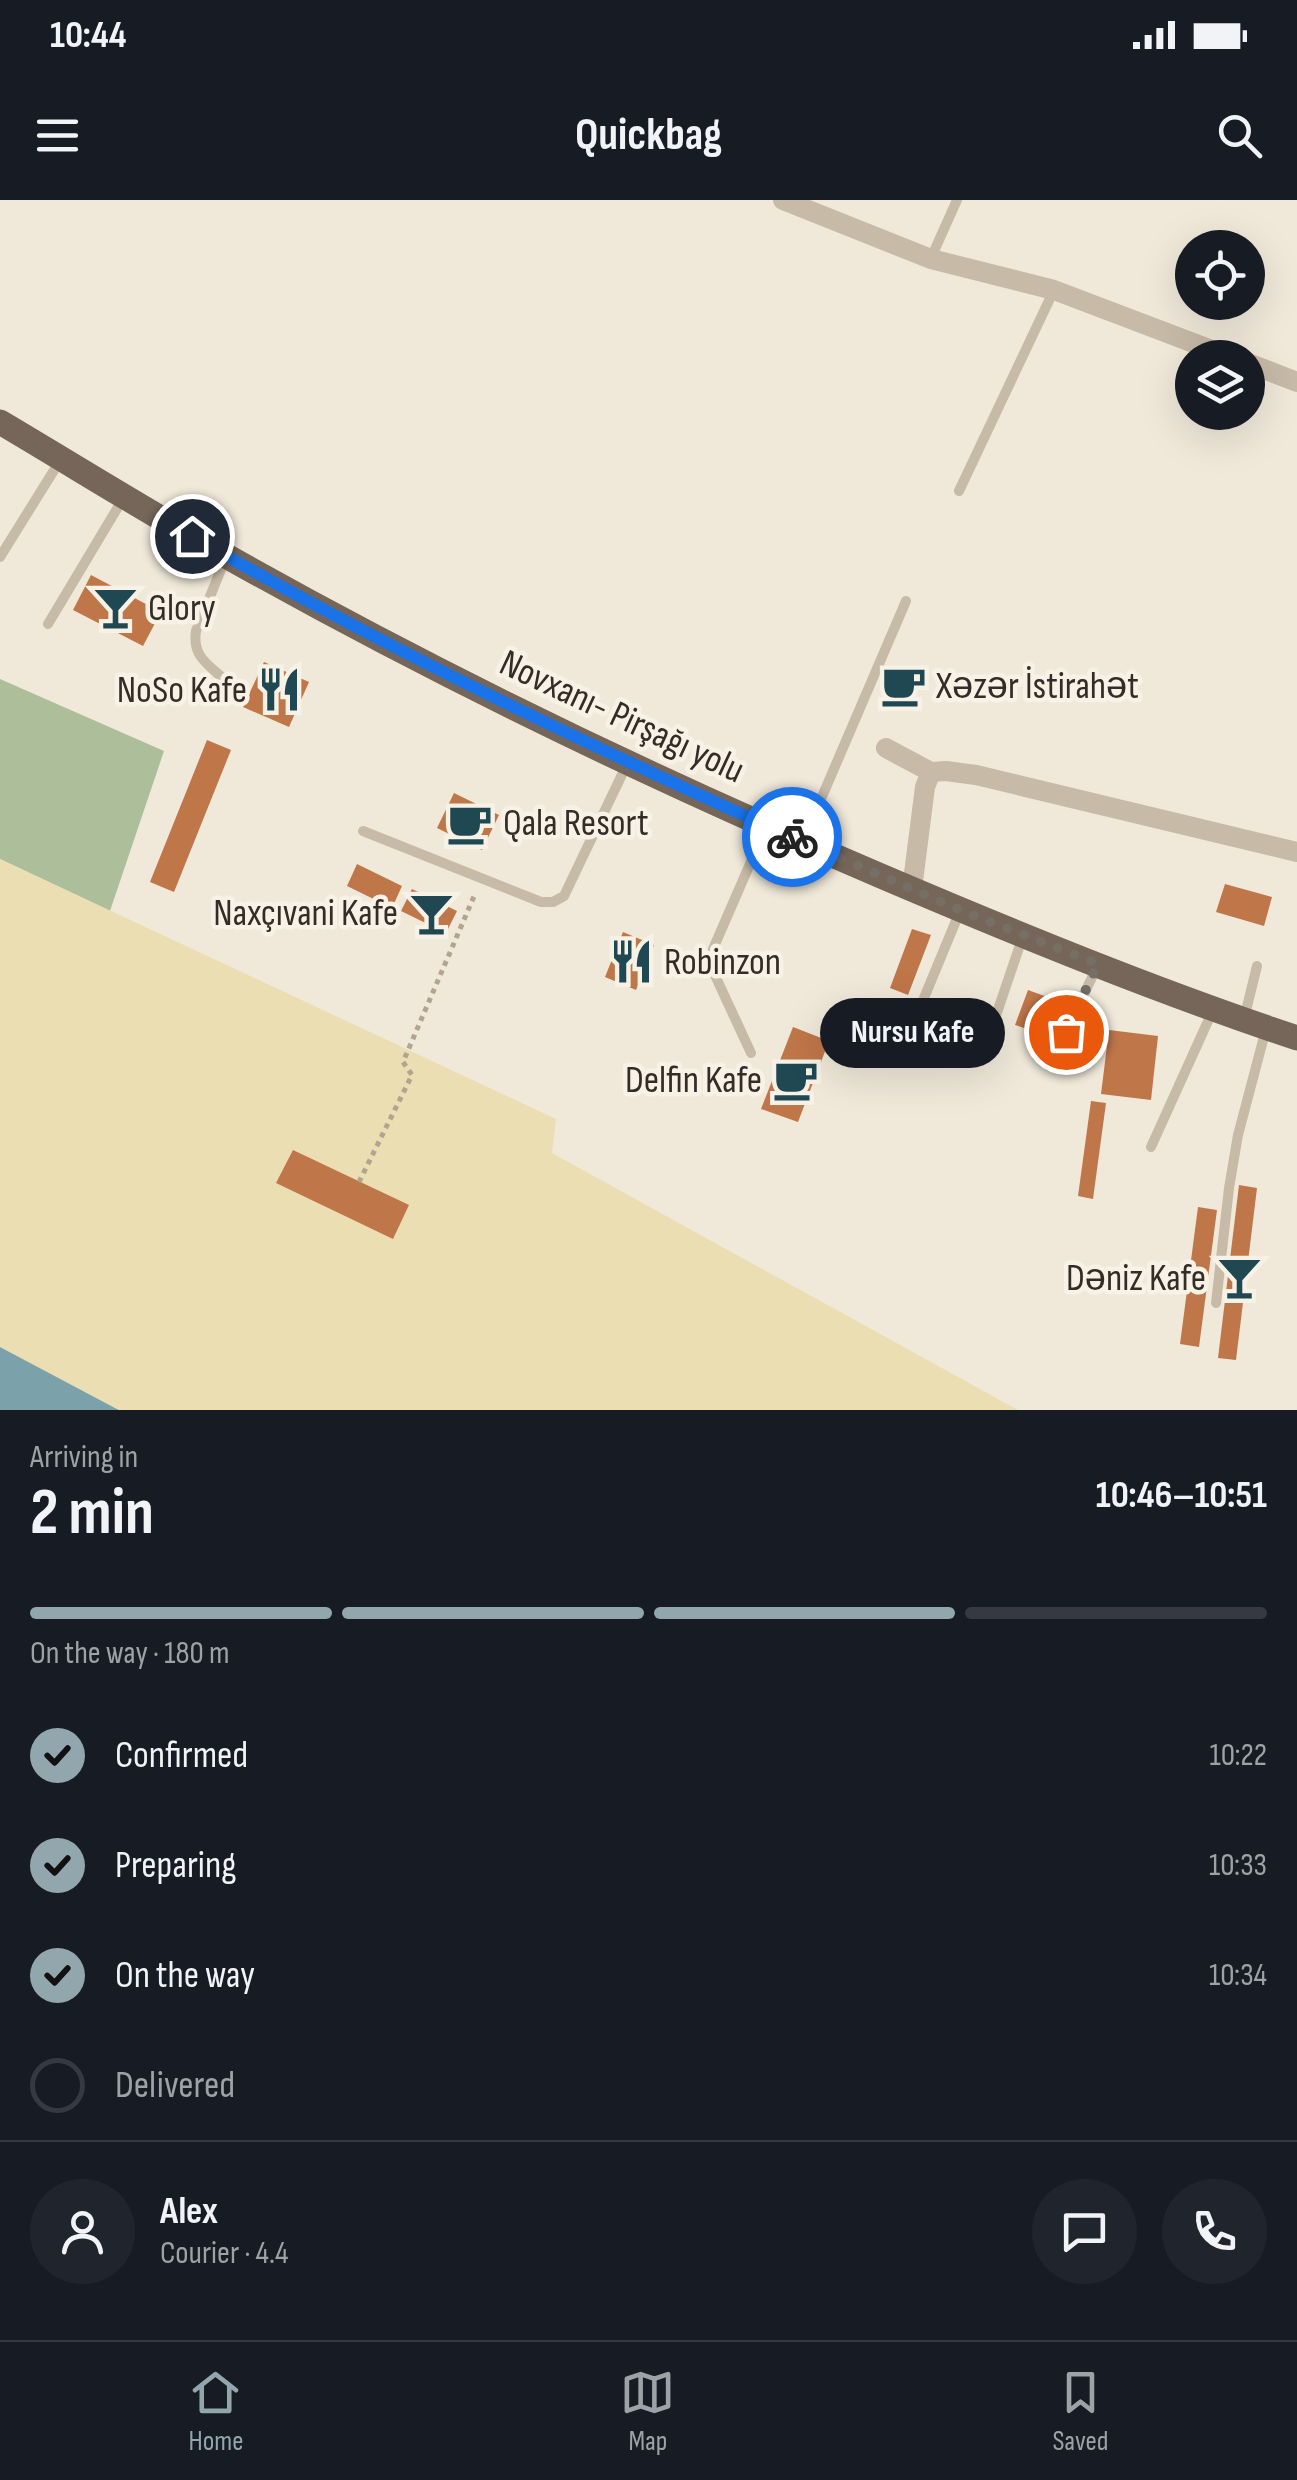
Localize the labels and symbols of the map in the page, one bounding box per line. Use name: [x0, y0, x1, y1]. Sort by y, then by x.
pin: [150, 494, 235, 579]
bar icon: Glory: [91, 584, 139, 632]
place label: Glory: [148, 586, 216, 631]
street label: Novxanı- Pirşağı yolu: [493, 641, 751, 793]
cafe icon: Xəzər İstirahət: [879, 662, 927, 710]
place label: Xəzər İstirahət: [935, 664, 1139, 709]
restaurant icon: NoSo Kafe: [256, 666, 304, 714]
place label: NoSo Kafe: [117, 668, 247, 713]
courier: [742, 787, 842, 887]
cafe icon: Qala Resort: [446, 799, 494, 847]
place label: Qala Resort: [503, 801, 649, 846]
bar icon: Naxçıvani Kafe: [407, 889, 455, 937]
place label: Naxçıvani Kafe: [213, 891, 398, 936]
restaurant icon: Robinzon: [607, 938, 655, 986]
place label: Robinzon: [664, 940, 781, 985]
pin: [1024, 990, 1109, 1075]
callout: Nursu Kafe: [821, 997, 1006, 1067]
cafe icon: Delfin Kafe: [771, 1056, 819, 1104]
place label: Delfin Kafe: [625, 1058, 762, 1103]
bar icon: Dəniz Kafe: [1215, 1254, 1263, 1302]
place label: Dəniz Kafe: [1066, 1256, 1206, 1301]

